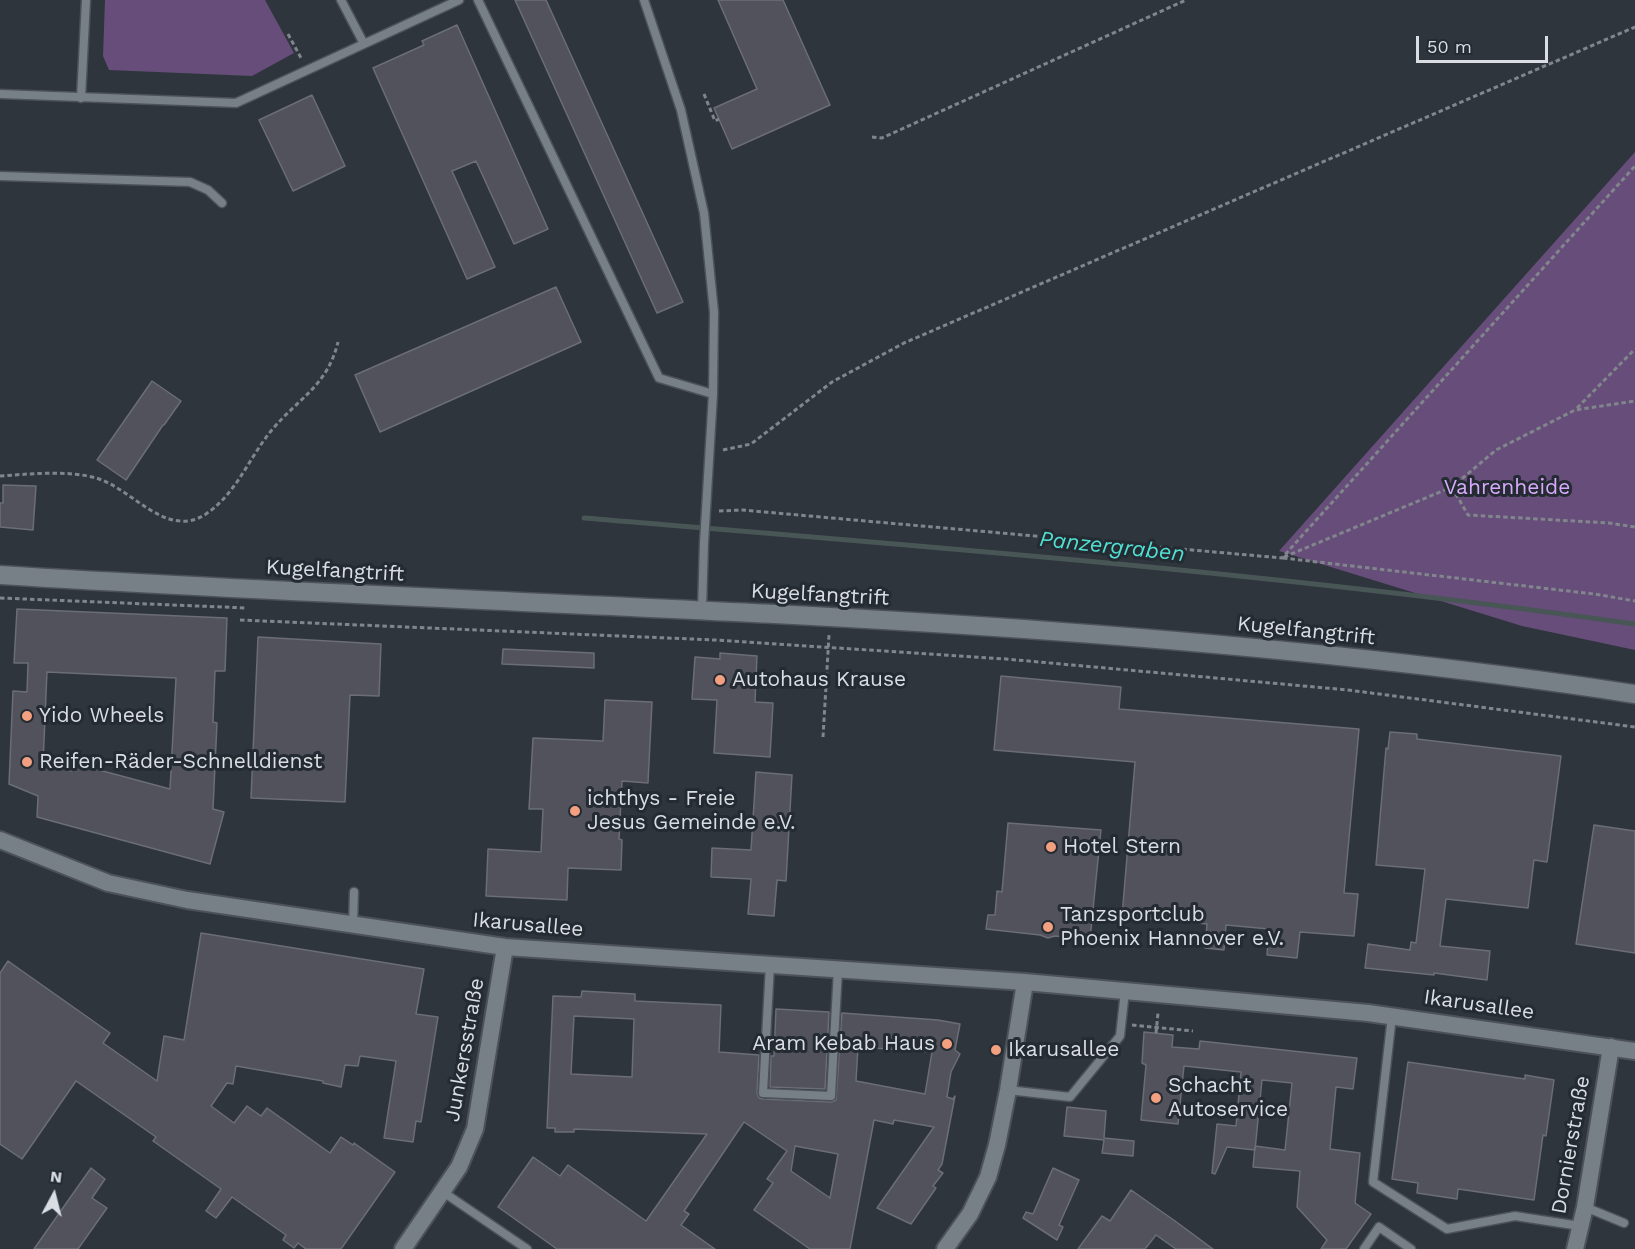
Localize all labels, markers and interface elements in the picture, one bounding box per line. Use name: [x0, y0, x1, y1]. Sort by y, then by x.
scale bar: [1419, 24, 1551, 62]
text: 50 m: [1427, 36, 1472, 57]
park label: Vahrenheide: [1444, 475, 1570, 501]
water label: Panzergraben: [1038, 526, 1186, 568]
street label: Kugelfangtrift: [265, 555, 405, 587]
street label: Kugelfangtrift: [750, 579, 890, 611]
street label: Kugelfangtrift: [1236, 611, 1376, 651]
place label: Autohaus Krause: [732, 667, 906, 693]
marker: Autohaus Krause: [713, 673, 727, 687]
place label: Yido Wheels: [39, 703, 164, 729]
marker: Yido Wheels: [20, 709, 34, 723]
place label: Reifen-Räder-Schnelldienst: [39, 749, 322, 775]
marker: Reifen-Räder-Schnelldienst: [20, 755, 34, 769]
place label: ichthys - Freie Jesus Gemeinde e.V.: [587, 786, 796, 836]
marker: ichthys - Freie Jesus Gemeinde e.V.: [568, 804, 582, 818]
place label: Hotel Stern: [1063, 834, 1181, 860]
marker: Hotel Stern: [1044, 840, 1058, 854]
place label: Tanzsportclub Phoenix Hannover e.V.: [1060, 902, 1284, 952]
street label: Ikarusallee: [471, 908, 585, 942]
marker: Tanzsportclub Phoenix Hannover e.V.: [1041, 920, 1055, 934]
street label: Junkersstraße: [440, 976, 490, 1124]
street label: Ikarusallee: [1422, 985, 1536, 1025]
place label: Aram Kebab Haus: [752, 1031, 935, 1057]
marker: Aram Kebab Haus: [940, 1037, 954, 1051]
place label: Ikarusallee: [1008, 1037, 1119, 1063]
marker: Ikarusallee: [989, 1043, 1003, 1057]
place label: Schacht Autoservice: [1168, 1073, 1288, 1123]
street label: Dornierstraße: [1546, 1074, 1596, 1216]
marker: Schacht Autoservice: [1149, 1091, 1163, 1105]
north arrow: [24, 1165, 84, 1225]
text: N: [49, 1166, 63, 1187]

